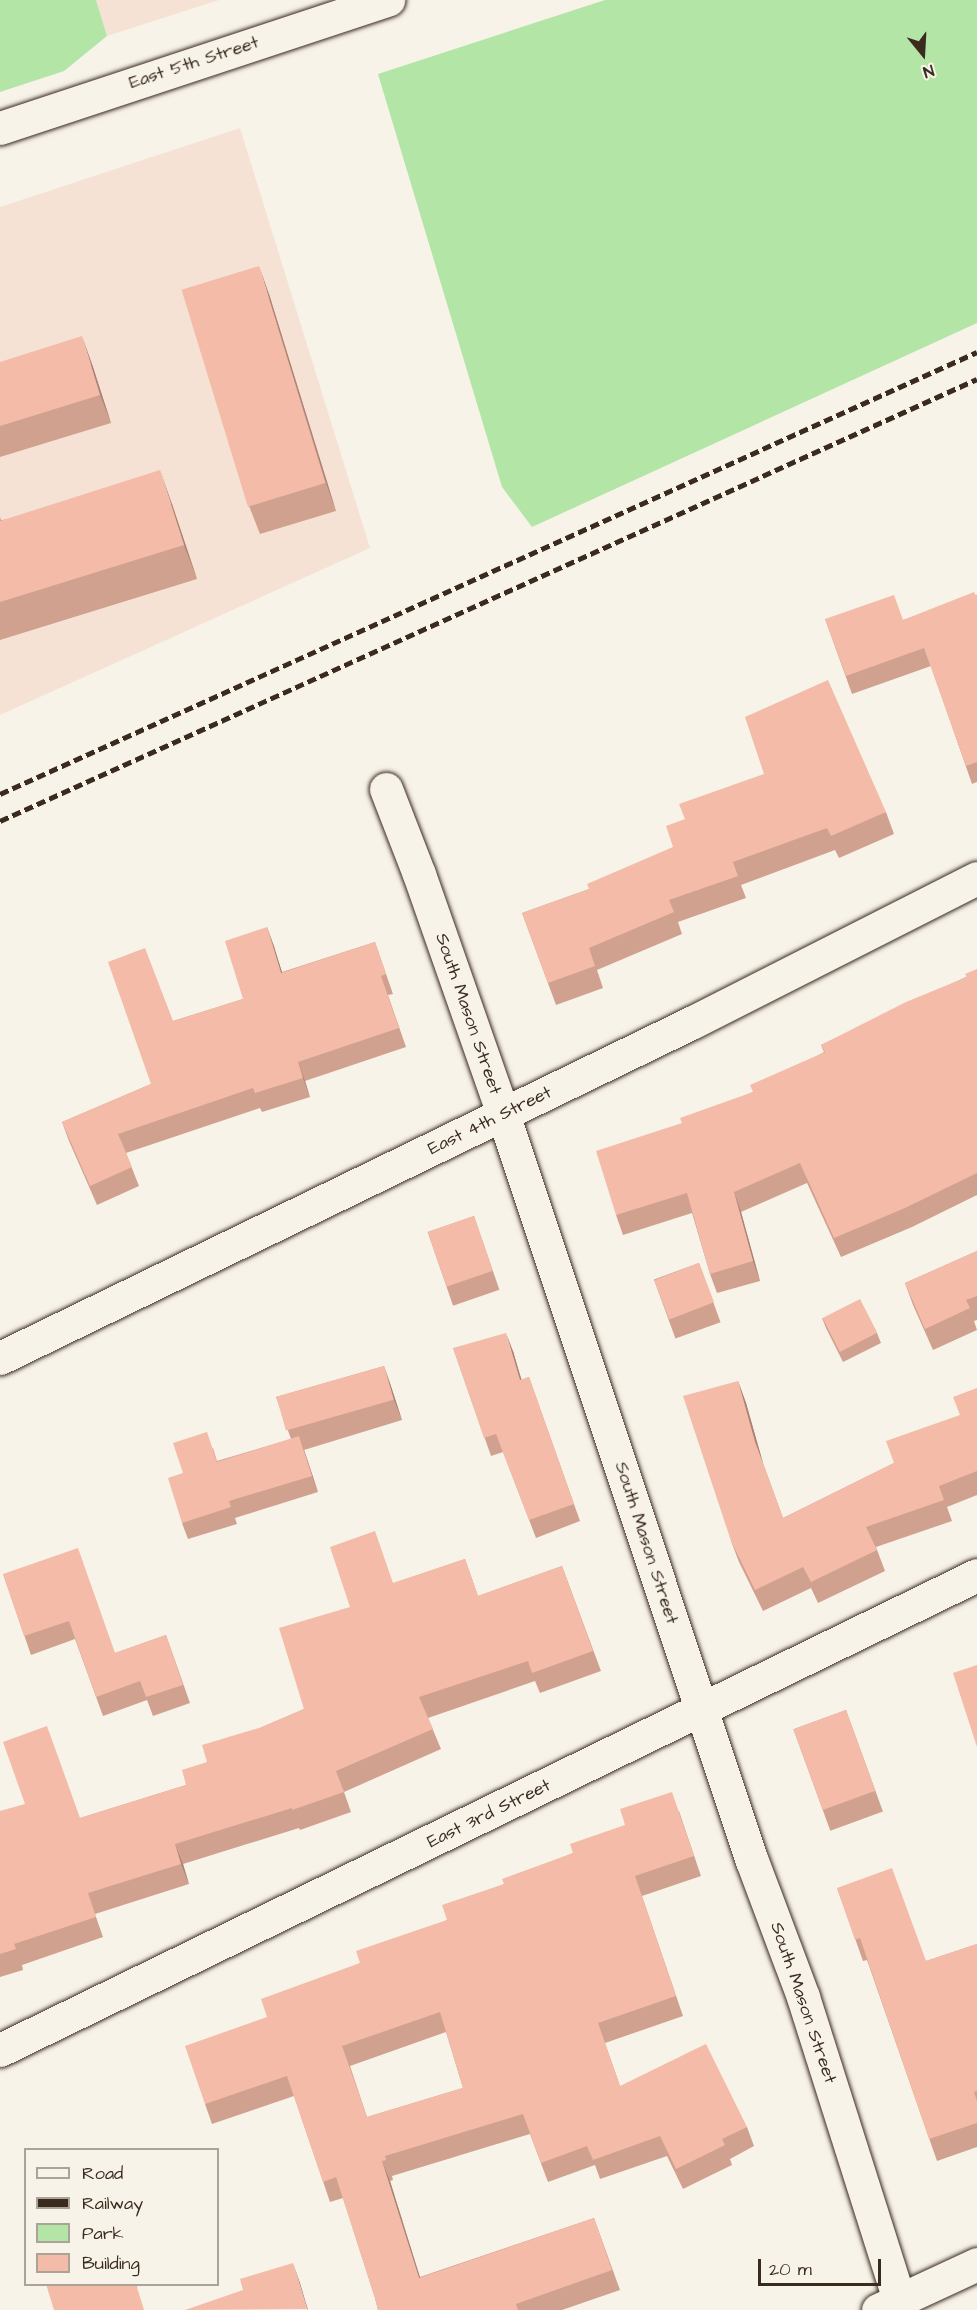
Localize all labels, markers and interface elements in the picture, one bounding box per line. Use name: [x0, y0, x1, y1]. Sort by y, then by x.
north arrow: [893, 24, 953, 84]
street label: East 5th Street: [126, 32, 262, 94]
text: N: [920, 59, 937, 83]
street label: South Mason Street: [430, 931, 506, 1097]
street label: East 4th Street: [425, 1082, 555, 1160]
street label: South Mason Street: [610, 1459, 682, 1627]
street label: East 3rd Street: [424, 1775, 554, 1853]
street label: South Mason Street: [765, 1920, 841, 2086]
legend: [24, 2148, 219, 2286]
text: Road: [82, 2161, 123, 2186]
text: Railway: [82, 2191, 143, 2216]
text: Park: [82, 2221, 124, 2246]
scale bar: [761, 2247, 884, 2285]
text: Building: [82, 2251, 140, 2276]
text: 20 m: [769, 2257, 812, 2282]

